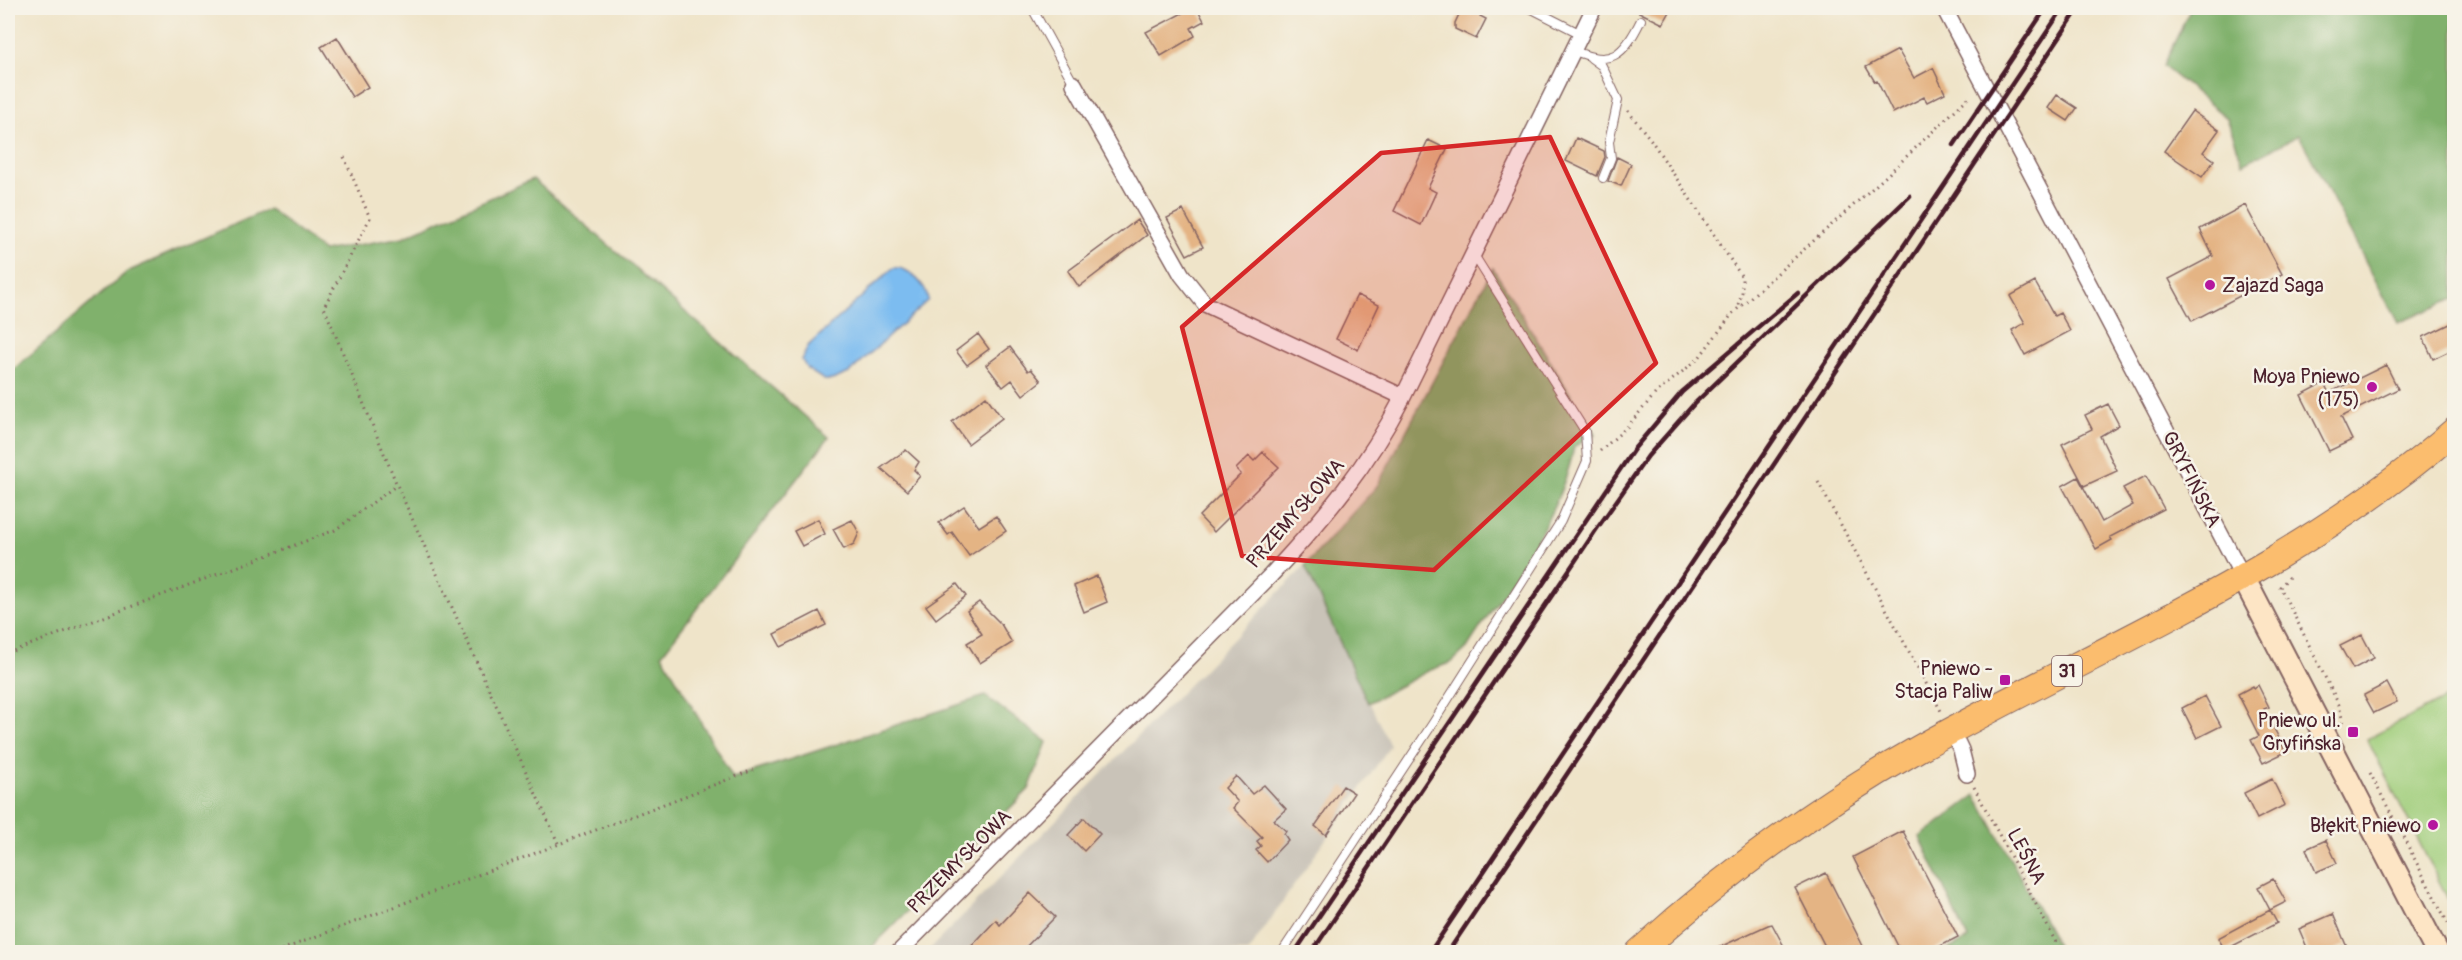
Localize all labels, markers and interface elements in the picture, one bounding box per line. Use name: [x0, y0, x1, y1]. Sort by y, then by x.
place label: Zajazd Saga: [2222, 273, 2324, 298]
marker: Zajazd Saga: [2203, 278, 2217, 292]
place label: Moya Pniewo (175): [2253, 364, 2360, 412]
marker: Moya Pniewo (175): [2365, 380, 2379, 394]
street label: GRYFIŃSKA: [2157, 427, 2226, 532]
street label: PRZEMYSŁOWA: [1241, 453, 1350, 573]
place label: Pniewo - Stacja Paliw: [1894, 656, 1993, 704]
road number: 31: [2052, 656, 2082, 686]
marker: Pniewo - Stacja Paliw: [1998, 673, 2012, 687]
place label: Pniewo ul. Gryfińska: [2257, 708, 2341, 756]
marker: Pniewo ul. Gryfińska: [2346, 725, 2360, 739]
street label: PRZEMYSŁOWA: [902, 804, 1017, 919]
place label: Błękit Pniewo: [2310, 813, 2421, 838]
marker: Błękit Pniewo: [2426, 818, 2440, 832]
street label: LEŚNA: [2001, 824, 2052, 889]

